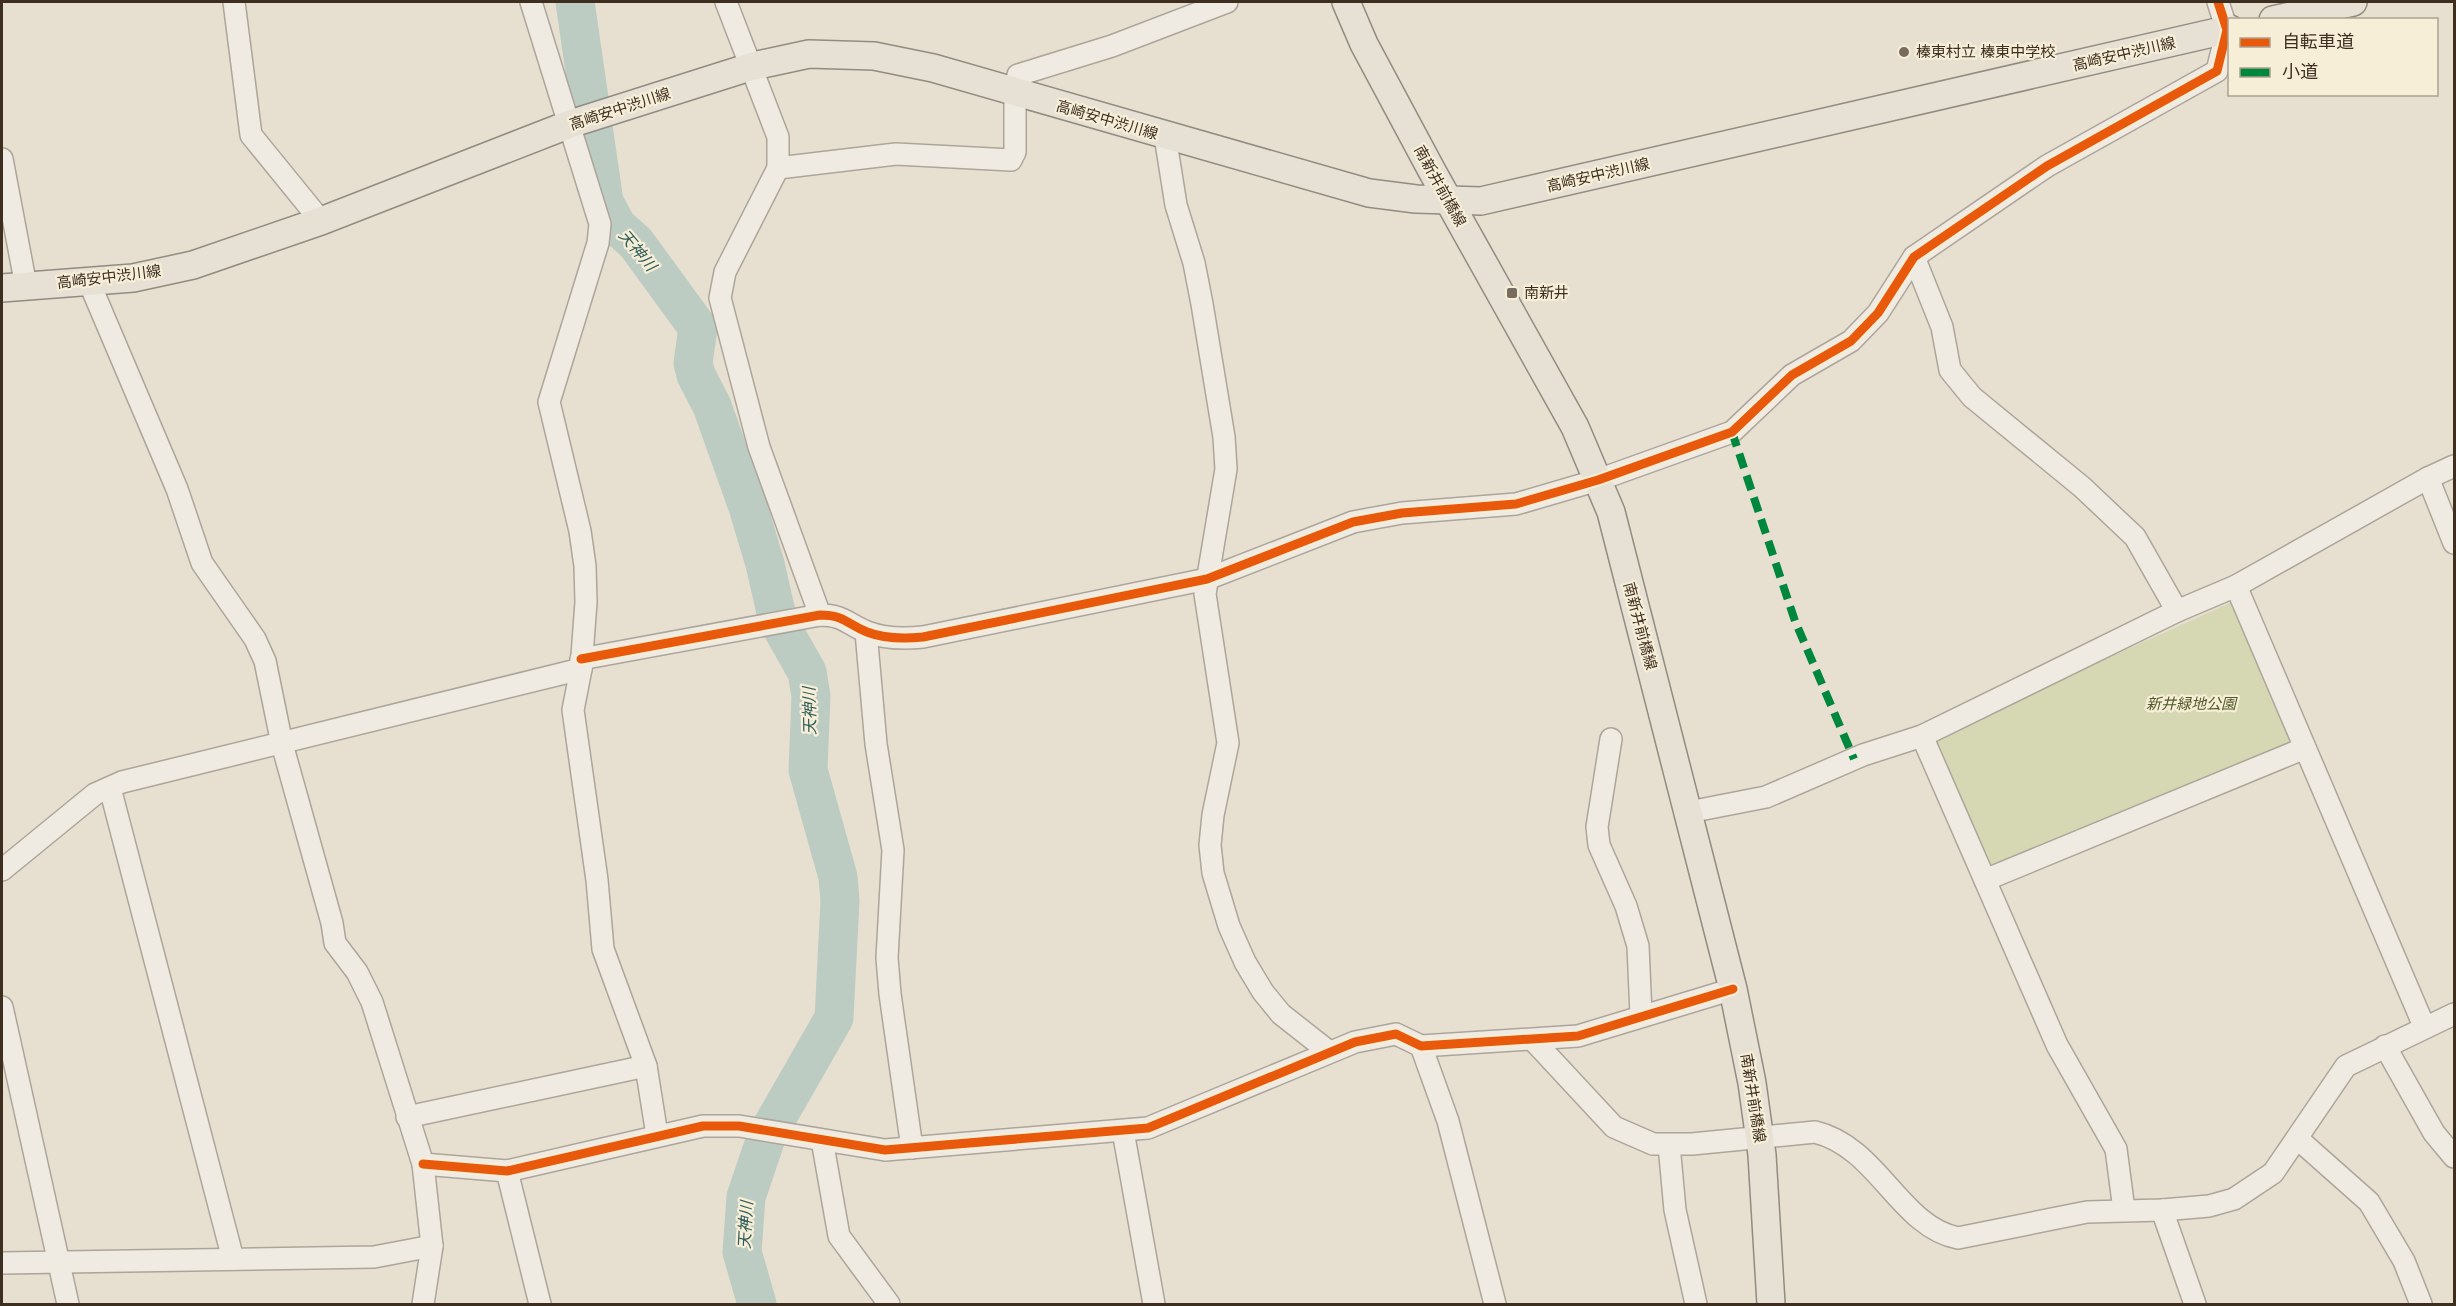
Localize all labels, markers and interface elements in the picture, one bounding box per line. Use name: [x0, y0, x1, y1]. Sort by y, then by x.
legend: [2228, 18, 2438, 96]
text: 自転車道: [2282, 31, 2354, 53]
street label: 高崎安中渋川線: [2071, 32, 2177, 75]
place label: 榛東村立 榛東中学校: [1916, 42, 2055, 61]
marker: 榛東村立 榛東中学校: [1897, 45, 1911, 59]
text: 小道: [2282, 61, 2318, 83]
street label: 高崎安中渋川線: [567, 83, 673, 134]
street label: 高崎安中渋川線: [1054, 96, 1160, 143]
street label: 南新井前橋線: [1410, 142, 1471, 230]
street label: 高崎安中渋川線: [1545, 153, 1651, 196]
water label: 天神川: [615, 225, 662, 276]
street label: 高崎安中渋川線: [56, 261, 162, 292]
place label: 南新井: [1524, 283, 1569, 302]
marker: 南新井: [1505, 286, 1519, 300]
street label: 南新井前橋線: [1620, 580, 1661, 672]
water label: 天神川: [799, 685, 819, 735]
park label: 新井緑地公園: [2146, 694, 2238, 713]
street label: 南新井前橋線: [1737, 1052, 1770, 1144]
water label: 天神川: [734, 1199, 756, 1249]

